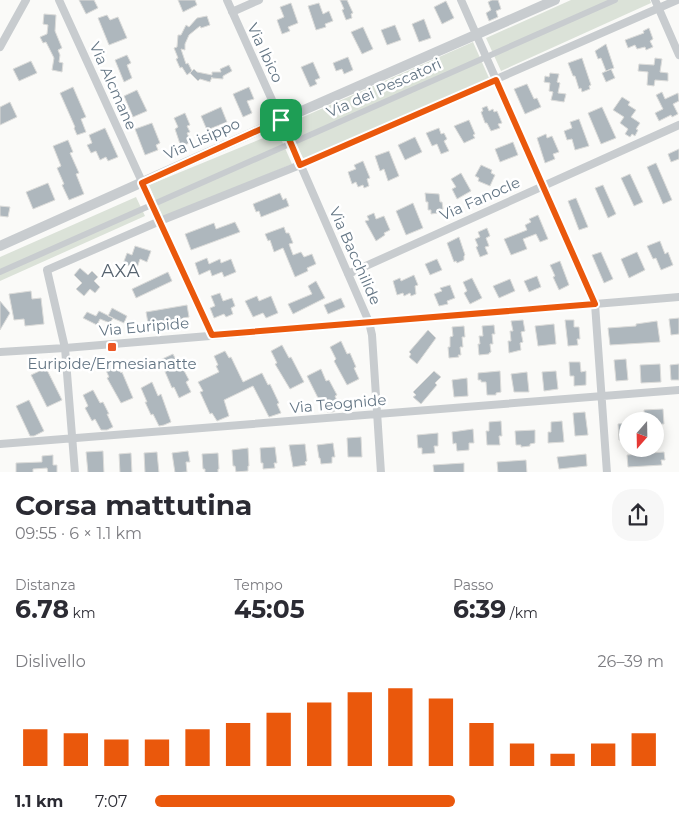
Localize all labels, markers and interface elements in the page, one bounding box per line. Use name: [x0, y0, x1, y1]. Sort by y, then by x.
street label: Via Ibico: [243, 20, 287, 86]
street label: Via Alcmane: [86, 39, 141, 133]
street label: Via dei Pescatori: [323, 54, 444, 121]
pin: [260, 99, 302, 141]
icon: arrive: [267, 106, 295, 134]
street label: Via Lisippo: [161, 113, 243, 164]
street label: Via Fanocle: [437, 172, 523, 225]
street label: Via Bacchilide: [325, 204, 386, 308]
district label: AXA: [101, 260, 141, 282]
street label: Via Euripide: [98, 313, 190, 340]
marker: Euripide/Ermesianatte: [106, 341, 118, 353]
place label: Euripide/Ermesianatte: [27, 354, 197, 373]
street label: Via Teognide: [289, 390, 387, 417]
north arrow: [619, 412, 664, 458]
map controls: [619, 412, 664, 457]
text: Corsa mattutina: [15, 488, 252, 522]
button: share: [612, 489, 664, 541]
text: 09:55 · 6 × 1.1 km: [15, 524, 142, 543]
text: Distanza: [15, 576, 76, 594]
text: Tempo: [234, 576, 283, 594]
text: Passo: [453, 576, 494, 594]
text: 6.78: [15, 594, 69, 624]
text: 45:05: [234, 594, 305, 624]
text: 6:39: [453, 594, 506, 624]
text: km: [69, 604, 96, 622]
text: /km: [506, 604, 538, 622]
text: Dislivello: [15, 652, 86, 671]
text: 26–39 m: [598, 652, 664, 671]
text: 1.1 km: [15, 792, 63, 811]
text: 7:07: [95, 792, 127, 811]

